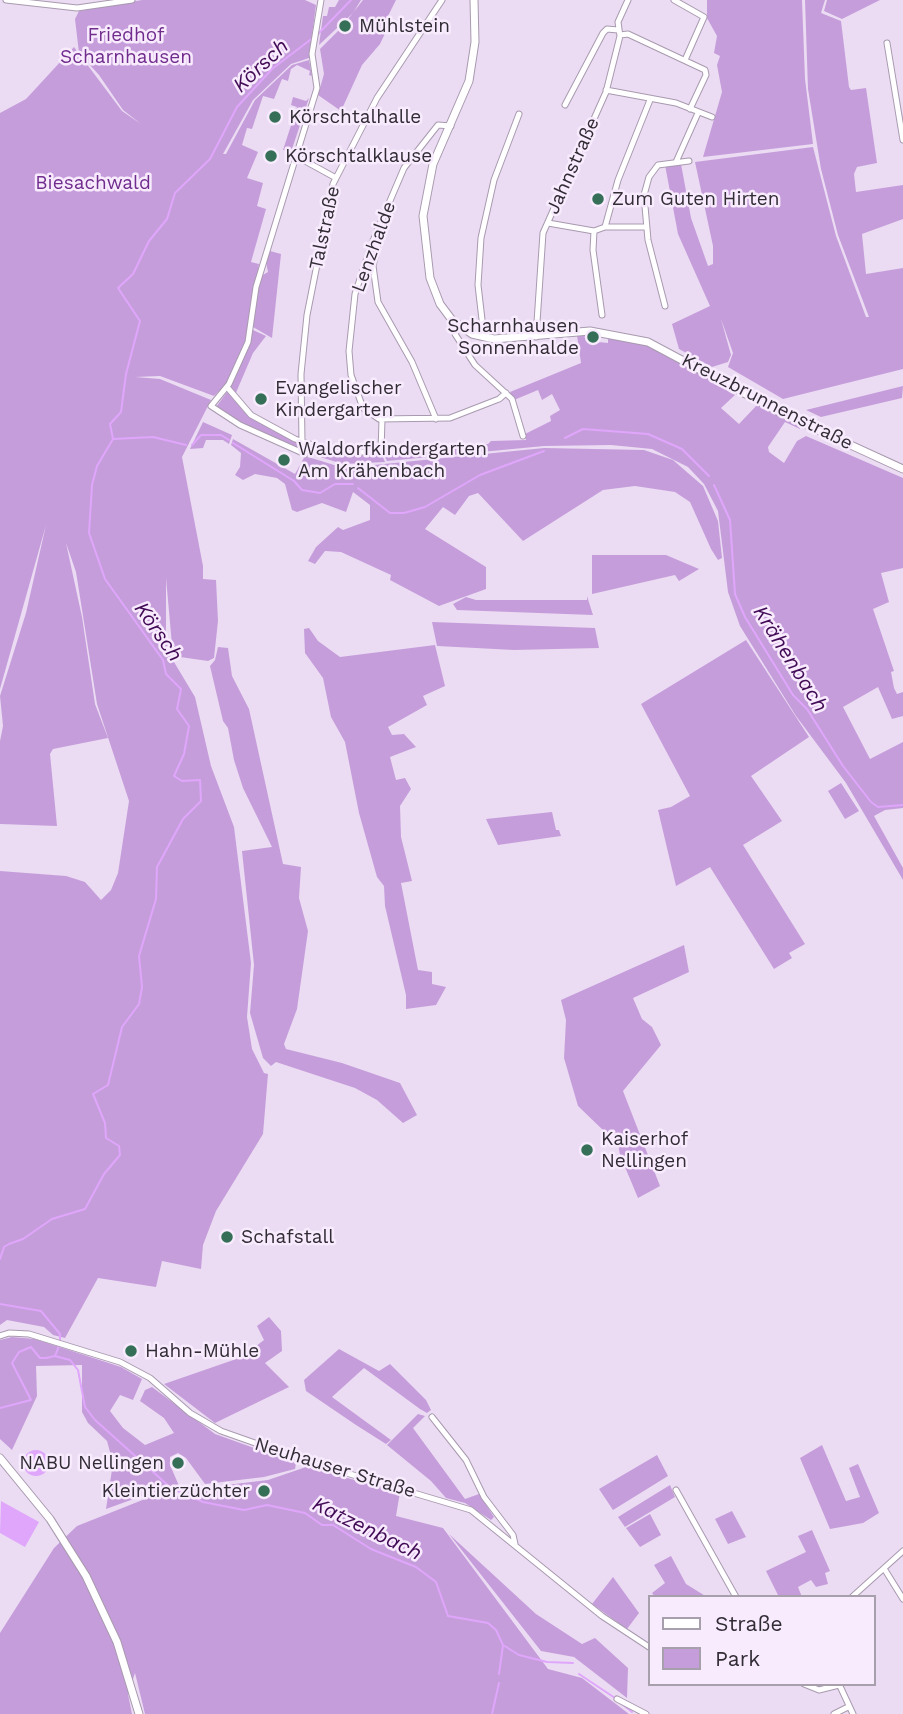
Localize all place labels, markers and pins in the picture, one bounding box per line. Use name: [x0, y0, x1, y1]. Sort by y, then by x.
place label: Mühlstein: [359, 15, 450, 37]
marker: Mühlstein: [337, 18, 353, 34]
place label: Körschtalhalle: [289, 106, 421, 128]
marker: Körschtalhalle: [267, 109, 283, 125]
place label: Körschtalklause: [285, 145, 432, 167]
marker: Körschtalklause: [263, 148, 279, 164]
place label: Zum Guten Hirten: [612, 188, 779, 210]
marker: Zum Guten Hirten: [590, 191, 606, 207]
place label: Scharnhausen Sonnenhalde: [447, 315, 579, 359]
marker: Scharnhausen Sonnenhalde: [585, 329, 601, 345]
place label: Evangelischer Kindergarten: [275, 377, 402, 421]
marker: Evangelischer Kindergarten: [253, 391, 269, 407]
place label: Waldorfkindergarten Am Krähenbach: [298, 438, 487, 482]
marker: Waldorfkindergarten Am Krähenbach: [276, 452, 292, 468]
place label: Kaiserhof Nellingen: [601, 1128, 688, 1172]
marker: Kaiserhof Nellingen: [579, 1142, 595, 1158]
place label: Schafstall: [241, 1226, 334, 1248]
marker: Schafstall: [219, 1229, 235, 1245]
place label: Hahn-Mühle: [145, 1340, 259, 1362]
marker: Hahn-Mühle: [123, 1343, 139, 1359]
place label: NABU Nellingen: [19, 1452, 164, 1474]
marker: NABU Nellingen: [170, 1455, 186, 1471]
place label: Kleintierzüchter: [102, 1480, 250, 1502]
marker: Kleintierzüchter: [256, 1483, 272, 1499]

